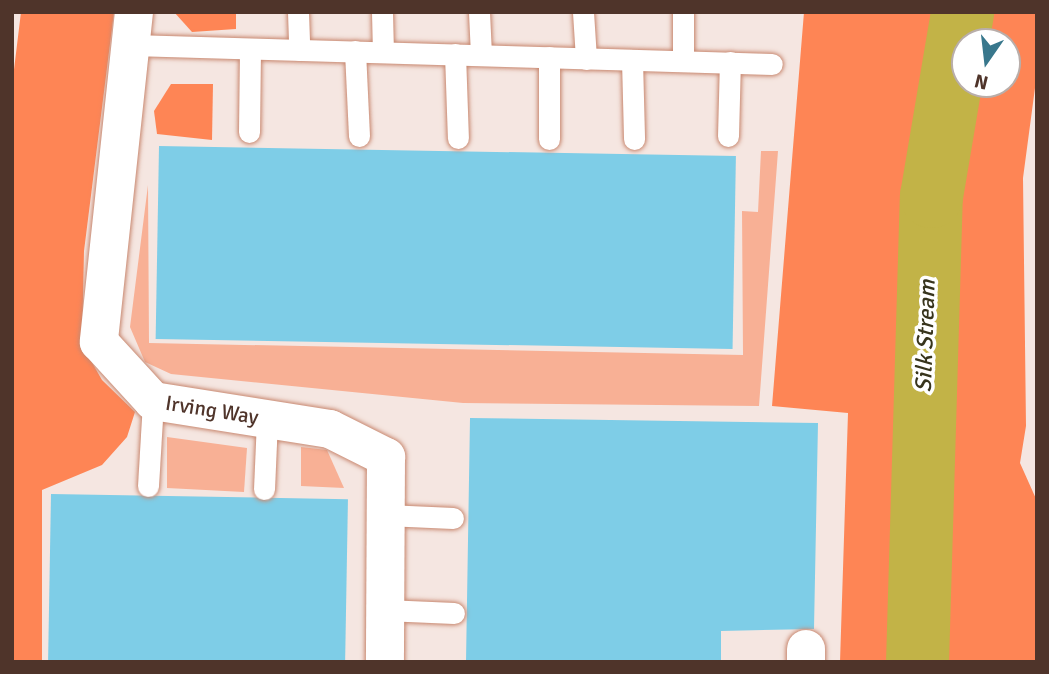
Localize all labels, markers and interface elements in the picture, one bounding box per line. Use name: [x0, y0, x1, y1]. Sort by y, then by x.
north arrow: [951, 28, 1021, 98]
text: N: [972, 68, 991, 95]
water label: Silk Stream: [910, 279, 942, 393]
street label: Irving Way: [164, 390, 260, 430]

